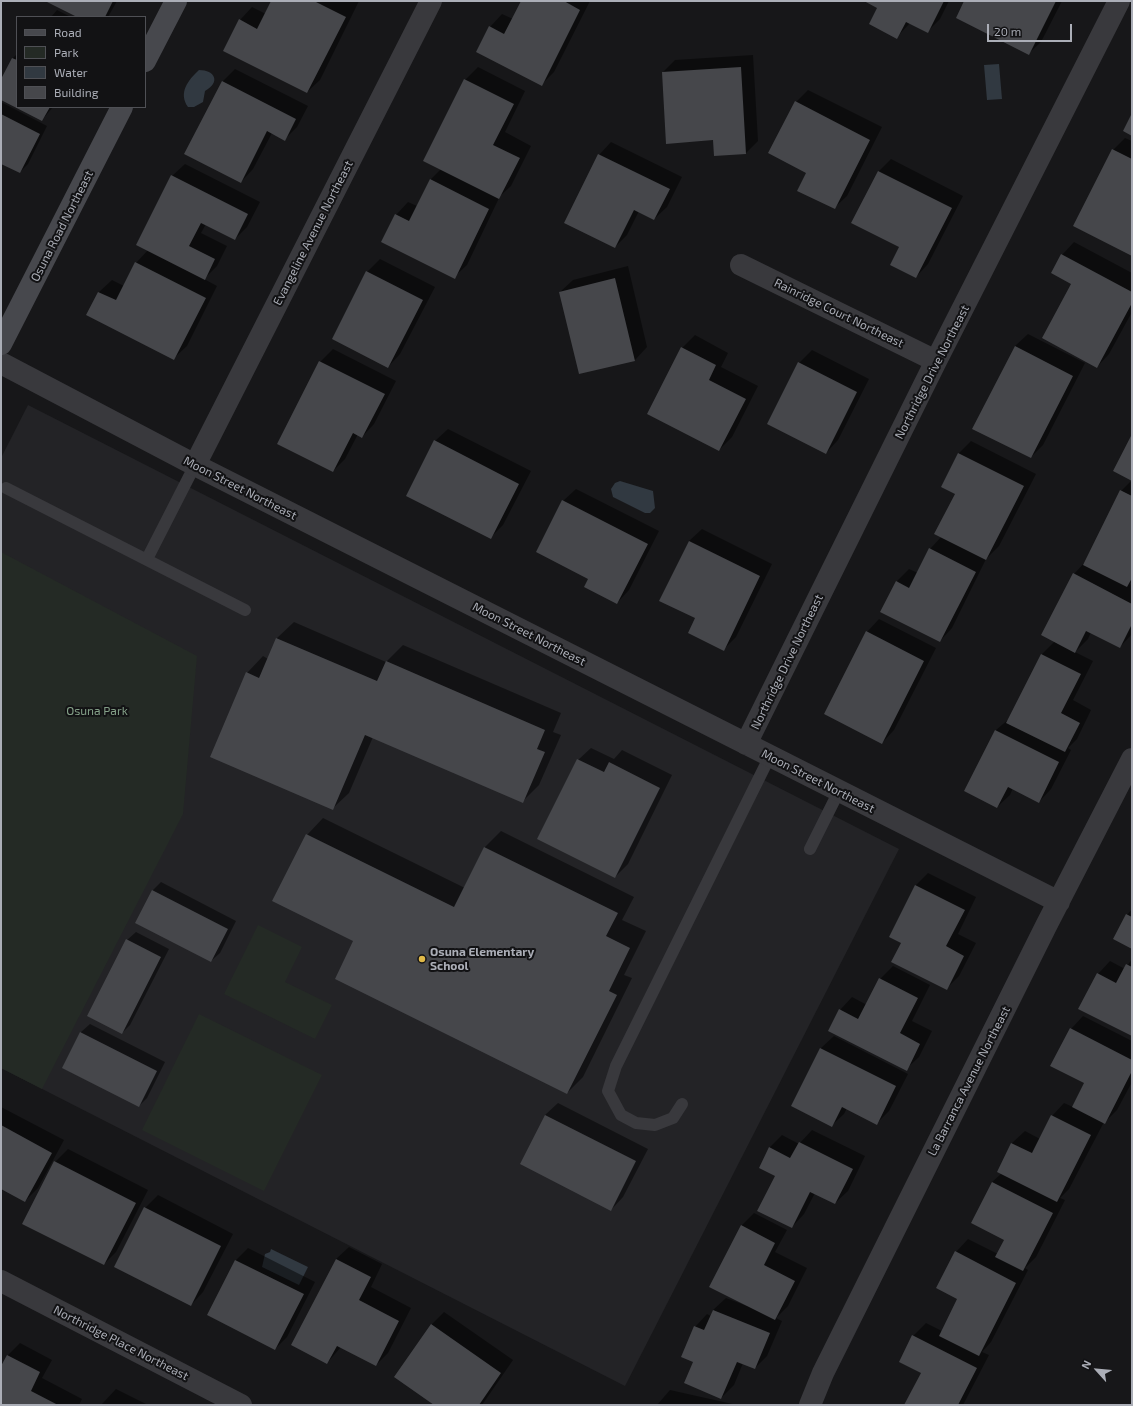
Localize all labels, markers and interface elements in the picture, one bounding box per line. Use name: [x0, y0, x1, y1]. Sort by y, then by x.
legend: [16, 16, 146, 108]
scale bar: [989, 16, 1074, 42]
text: 20 m: [994, 24, 1021, 38]
text: Road: [54, 25, 82, 39]
text: Park: [54, 45, 79, 59]
text: Water: [54, 65, 88, 79]
text: Building: [54, 85, 98, 99]
street label: Evangeline Avenue Northeast: [270, 158, 356, 308]
street label: Osuna Road Northeast: [28, 168, 96, 284]
street label: Rainridge Court Northeast: [772, 275, 906, 351]
street label: Northridge Drive Northeast: [892, 303, 972, 441]
street label: Moon Street Northeast: [181, 453, 299, 523]
street label: Northridge Drive Northeast: [748, 592, 826, 732]
street label: Moon Street Northeast: [470, 599, 588, 669]
park label: Osuna Park: [66, 704, 128, 718]
street label: Moon Street Northeast: [759, 746, 877, 816]
place label: Osuna Elementary School: [430, 945, 534, 973]
marker: Osuna Elementary School: [417, 954, 427, 964]
street label: La Barranca Avenue Northeast: [925, 1004, 1013, 1158]
street label: Northridge Place Northeast: [51, 1303, 191, 1383]
north arrow: [1077, 1350, 1117, 1390]
text: N: [1078, 1358, 1093, 1371]

